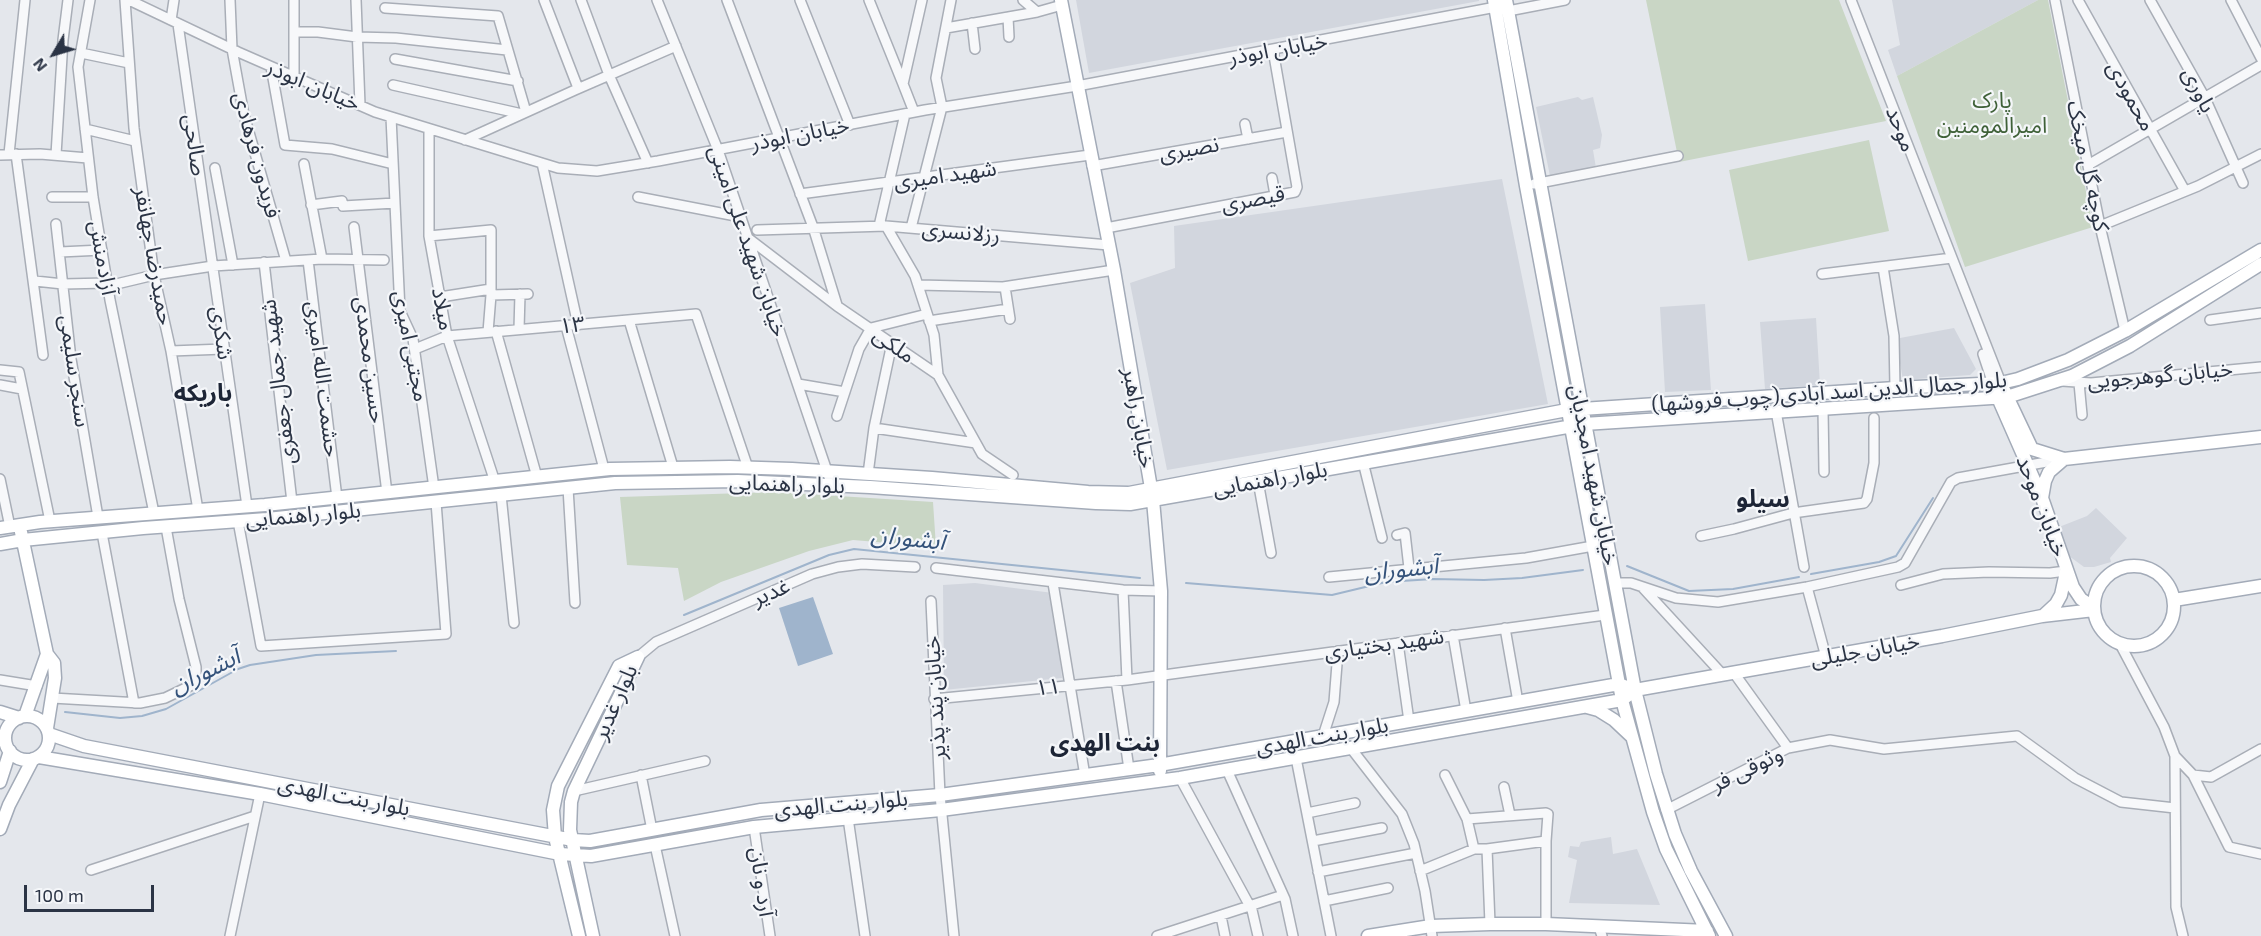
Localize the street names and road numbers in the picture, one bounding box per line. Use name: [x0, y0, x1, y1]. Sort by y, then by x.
street label: خیابان ابوذر: [1226, 27, 1330, 71]
street label: خیابان ابوذر: [262, 53, 364, 117]
street label: محمودی: [2101, 56, 2161, 136]
street label: یاوری: [2176, 63, 2222, 117]
street label: فریدون فرهادی: [227, 89, 287, 221]
street label: کوچه گل میخک: [2061, 98, 2115, 234]
street label: موحد: [1880, 102, 1922, 156]
street label: صالحی: [178, 112, 212, 178]
street label: خیابان ابوذر: [748, 112, 852, 156]
street label: نصیری: [1157, 131, 1221, 167]
street label: خیابان شهید علی امینی: [703, 142, 793, 340]
street label: شهید امیری: [892, 155, 998, 195]
street label: قیصری: [1219, 180, 1287, 218]
street label: حمیدرضا جهانفر: [129, 185, 179, 327]
street label: رزلانسری: [921, 215, 1001, 249]
street label: آزادمنش: [83, 219, 123, 297]
street label: میلاد: [426, 285, 460, 333]
street label: مجتبی امیری: [387, 288, 435, 404]
street label: حسین محمدی: [349, 295, 391, 425]
street label: شهید جمال جعفری: [255, 298, 301, 466]
street label: حشمت الله امیری: [300, 300, 346, 458]
street label: شکری: [205, 304, 239, 362]
street label: ۱۳: [558, 311, 586, 339]
street label: سنجر سلیمی: [54, 313, 96, 429]
street label: ملکی: [868, 321, 920, 369]
street label: خیابان گوهرجویی: [2086, 355, 2234, 395]
street label: خیابان راهبر: [1117, 366, 1161, 470]
street label: بلوار جمال الدین اسد آبادی(چوب فروشها): [1650, 366, 2008, 418]
street label: خیابان شهید امجدیان: [1564, 382, 1624, 568]
street label: خیابان موحد: [2011, 452, 2073, 560]
street label: بلوار راهنمایی: [1211, 456, 1329, 502]
street label: بلوار راهنمایی: [729, 469, 845, 499]
street label: بلوار راهنمایی: [244, 497, 362, 533]
street label: غدیر: [748, 572, 794, 612]
street label: شهید بختیاری: [1322, 623, 1446, 665]
street label: خیابان جلیلی: [1808, 627, 1922, 673]
street label: خیابان پند پذیر: [919, 635, 951, 761]
street label: بلوار غدیر: [587, 660, 643, 744]
street label: ۱۱: [1034, 673, 1062, 701]
street label: بلوار بنت الهدی: [1254, 711, 1390, 761]
street label: وثوقی فر: [1707, 740, 1787, 798]
street label: بلوار بنت الهدی: [276, 770, 412, 822]
street label: بلوار بنت الهدی: [773, 785, 909, 823]
street label: آرد و نان: [744, 845, 780, 919]

